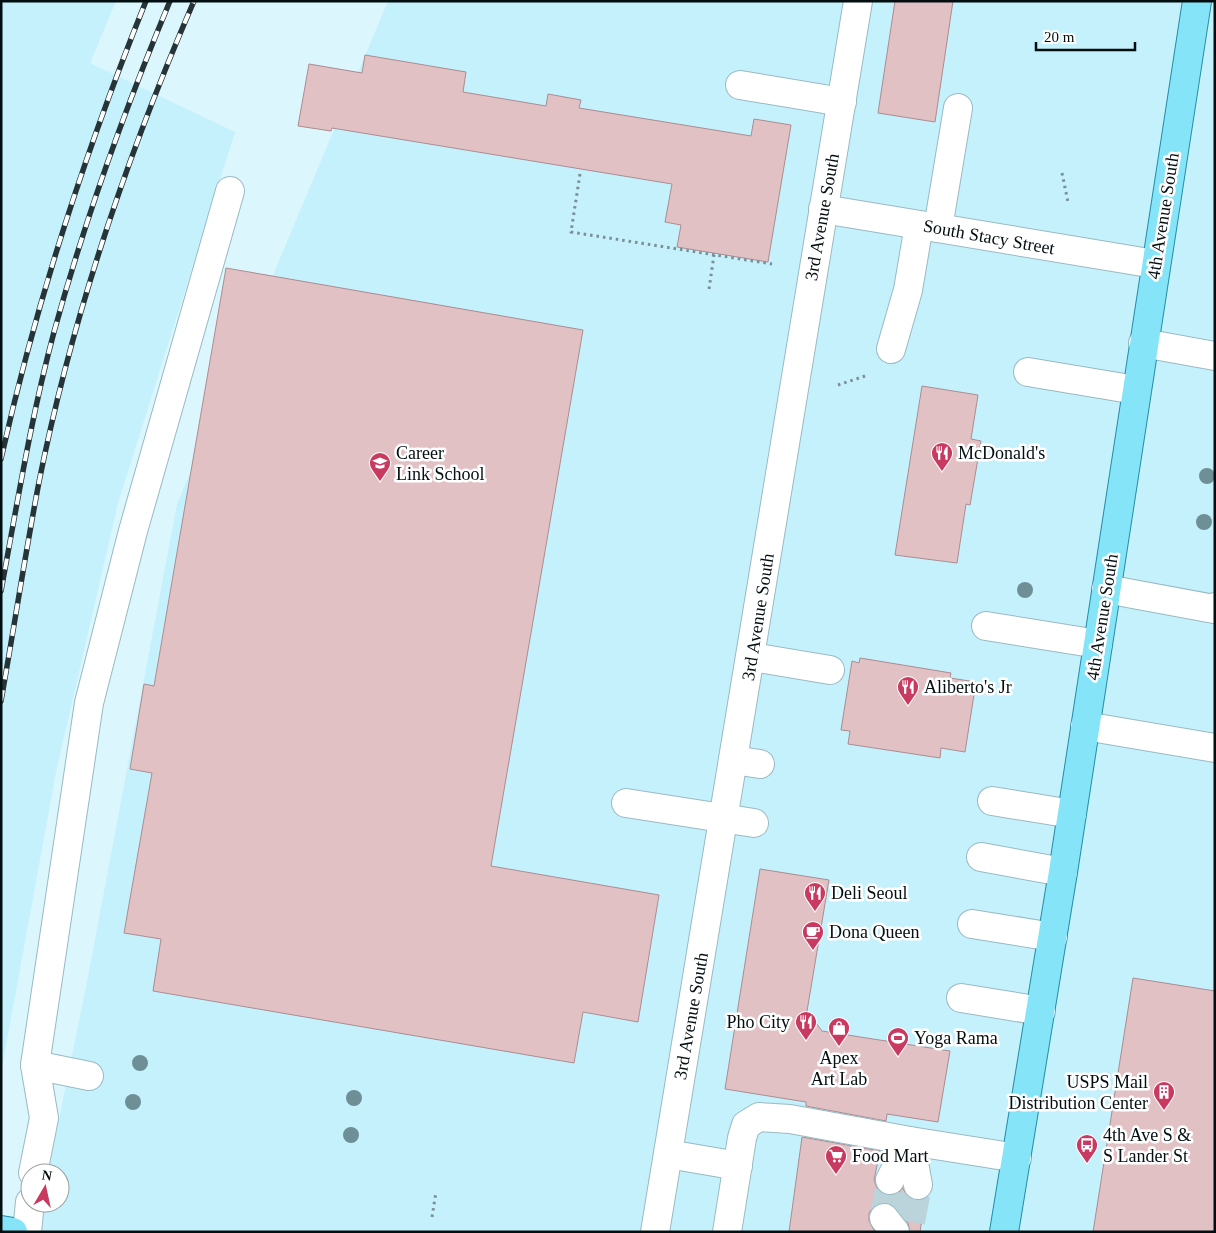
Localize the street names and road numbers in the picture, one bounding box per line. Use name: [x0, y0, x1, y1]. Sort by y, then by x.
street label: 4th Avenue South: [1143, 151, 1183, 281]
street label: 3rd Avenue South: [801, 152, 843, 282]
street label: South Stacy Street: [922, 216, 1056, 258]
street label: 3rd Avenue South: [738, 552, 778, 682]
street label: 4th Avenue South: [1082, 552, 1122, 682]
street label: 3rd Avenue South: [670, 951, 712, 1081]

